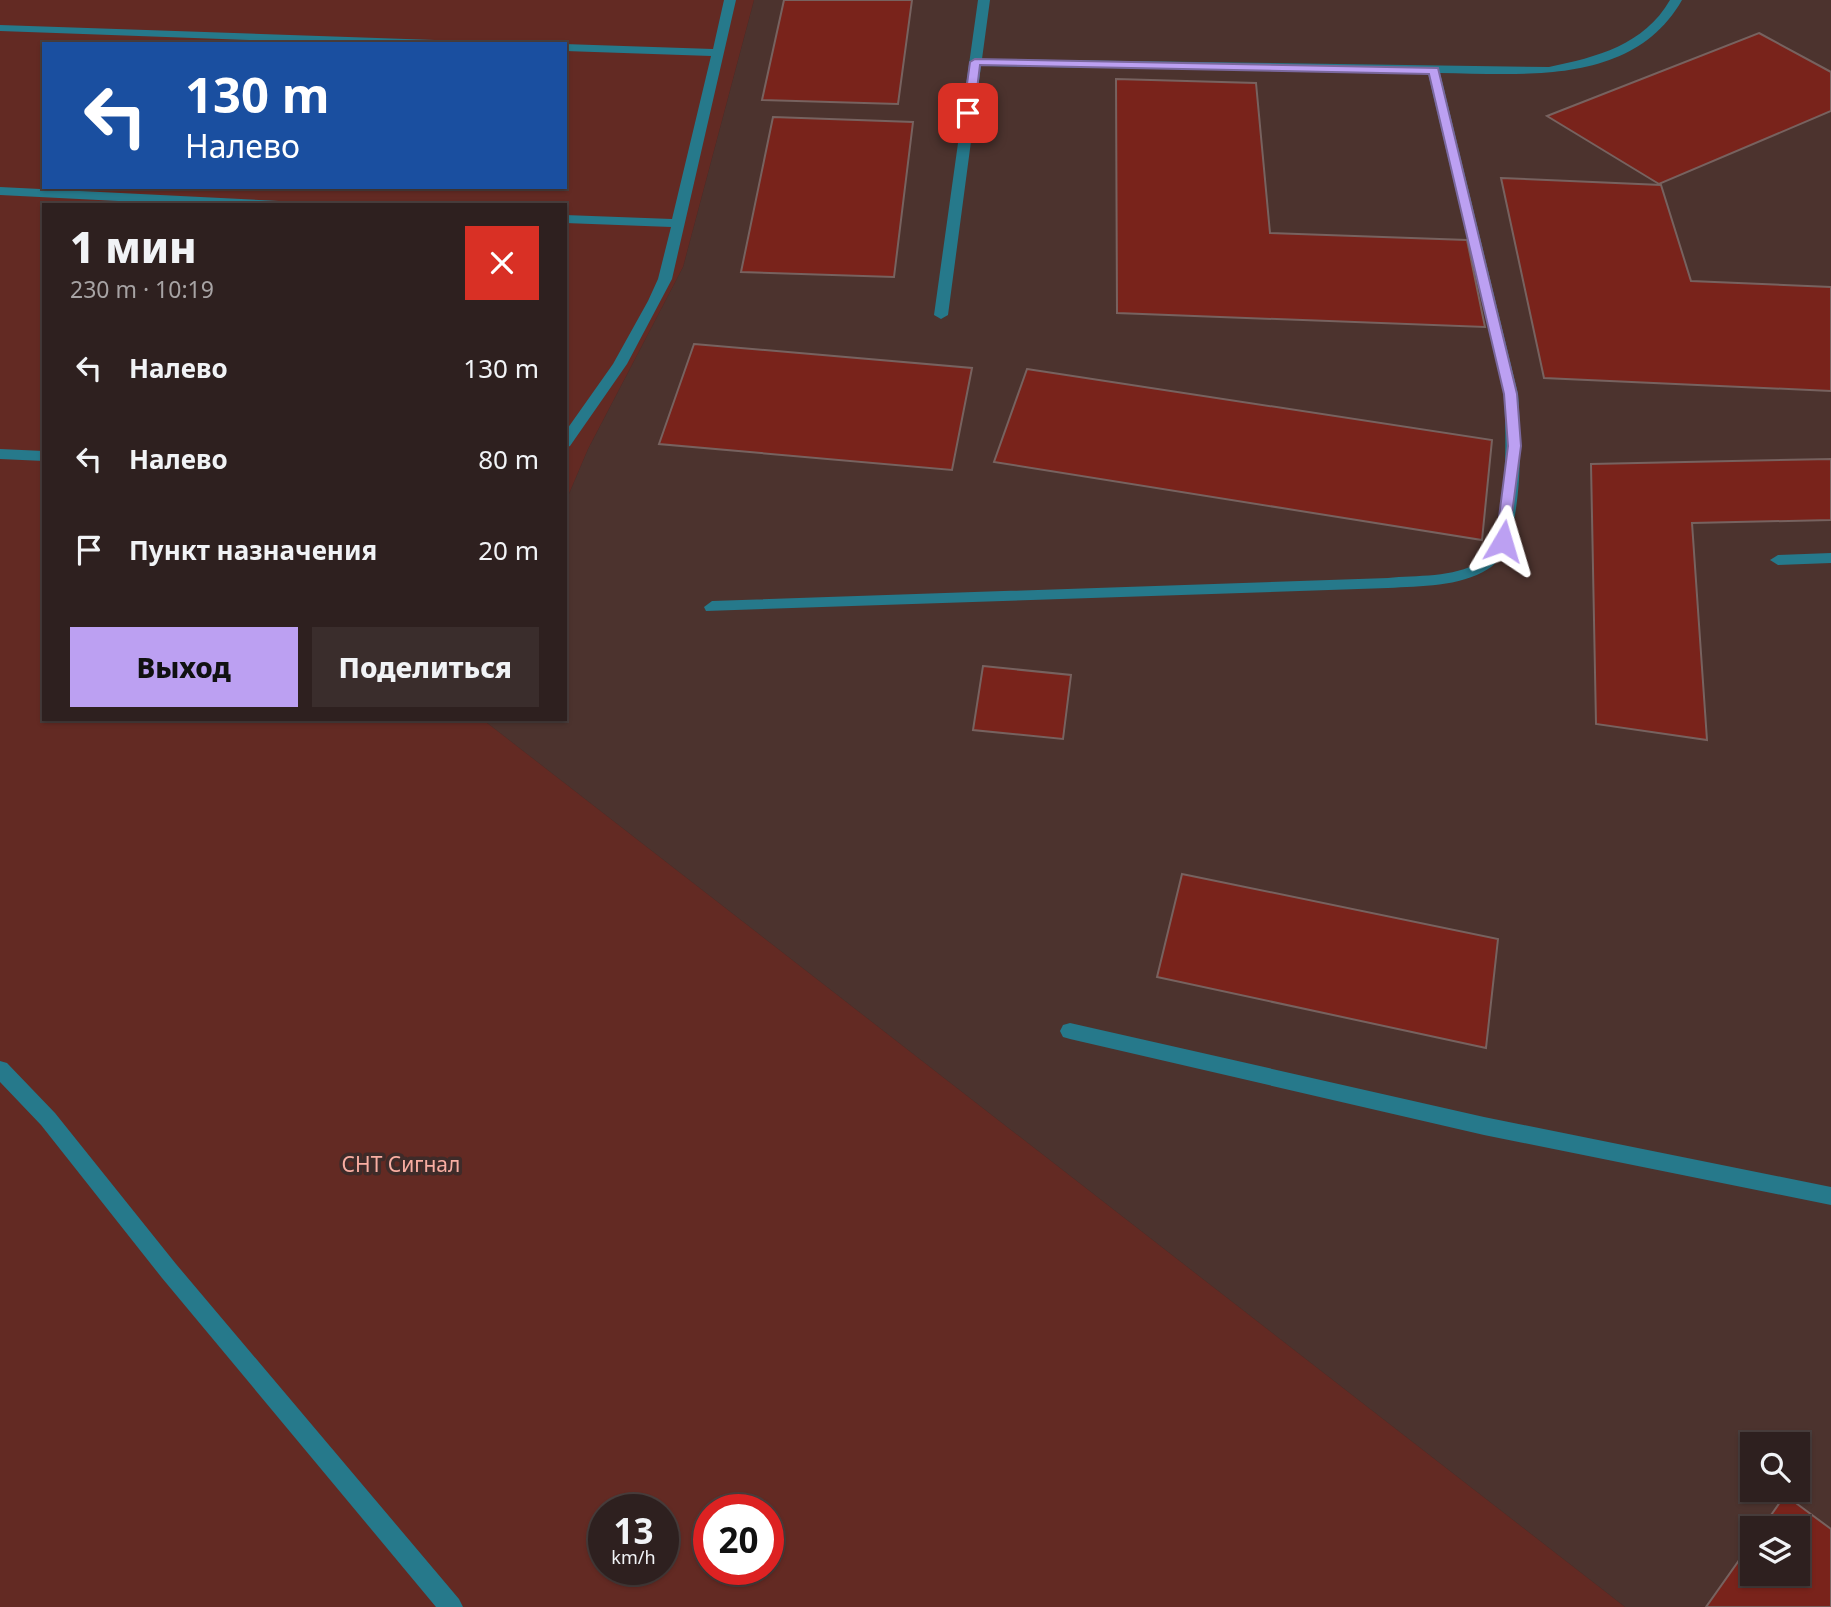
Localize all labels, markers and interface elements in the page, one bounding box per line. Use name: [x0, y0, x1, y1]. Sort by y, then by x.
text: 130 m: [185, 61, 330, 127]
icon: left: [70, 70, 161, 161]
pin: [938, 83, 998, 143]
icon: arrive: [949, 94, 987, 132]
text: Налево: [185, 124, 300, 167]
text: 1 мин: [70, 218, 197, 275]
button: close: [465, 226, 539, 300]
text: 230 m · 10:19: [70, 273, 214, 305]
icon: left: [70, 349, 108, 387]
text: Налево: [129, 350, 228, 386]
text: 130 m: [463, 350, 539, 386]
icon: left: [70, 440, 108, 478]
text: Налево: [129, 441, 228, 477]
text: 80 m: [478, 441, 539, 477]
position arrow: [1466, 504, 1540, 578]
icon: arrive: [70, 531, 108, 569]
text: Пункт назначения: [129, 532, 377, 568]
text: 20 m: [478, 532, 539, 568]
button: Выход: [70, 627, 298, 707]
button: Поделиться: [312, 627, 539, 707]
park label: СНТ Сигнал: [342, 1150, 460, 1178]
map controls: [1740, 1432, 1810, 1586]
button: search: [1740, 1432, 1810, 1502]
speed limit sign: 20: [693, 1494, 784, 1585]
text: 13: [613, 1507, 654, 1554]
button: layers: [1740, 1516, 1810, 1586]
text: km/h: [611, 1545, 656, 1569]

